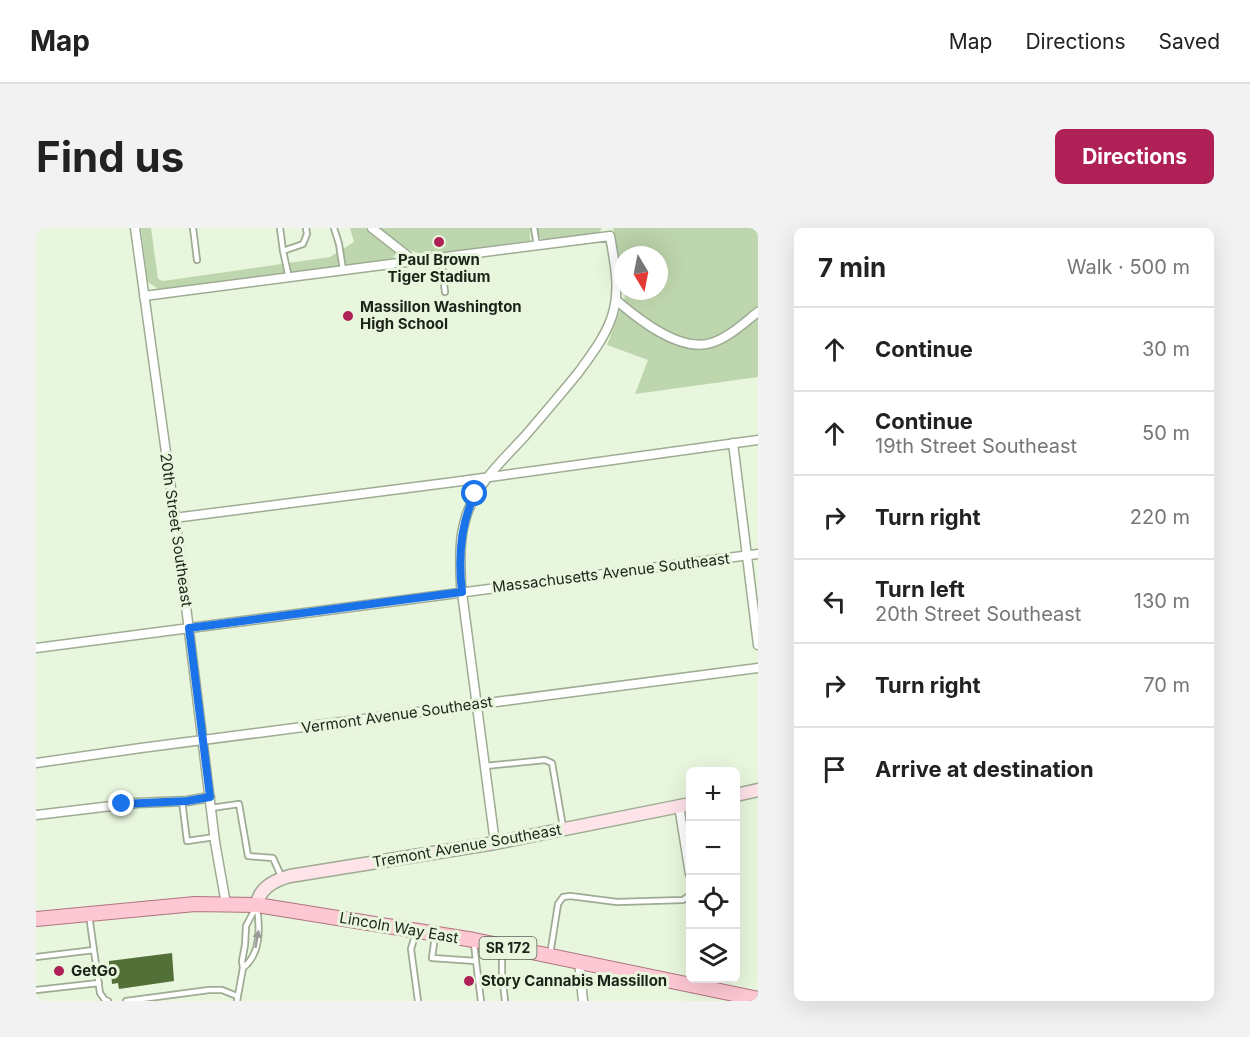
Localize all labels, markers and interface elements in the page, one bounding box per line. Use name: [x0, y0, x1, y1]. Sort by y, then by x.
text: Map: [30, 24, 90, 58]
text: Map: [949, 29, 992, 54]
text: Directions: [1025, 29, 1126, 54]
text: Saved: [1159, 29, 1220, 54]
button: Directions: [1055, 129, 1214, 184]
text: Find us: [36, 131, 184, 182]
marker: Paul Brown Tiger Stadium: [432, 235, 446, 249]
north arrow: [614, 246, 668, 300]
place label: Paul Brown Tiger Stadium: [388, 250, 490, 286]
text: 7 min: [818, 252, 886, 283]
text: Walk · 500 m: [1067, 255, 1190, 279]
place label: Massillon Washington High School: [360, 297, 522, 333]
marker: Massillon Washington High School: [341, 309, 355, 323]
icon: ahead: [818, 333, 851, 366]
text: Continue: [875, 336, 973, 362]
text: 30 m: [1142, 337, 1190, 361]
text: Continue: [875, 408, 973, 434]
icon: ahead: [818, 417, 851, 450]
text: 50 m: [1142, 421, 1190, 445]
text: 19th Street Southeast: [875, 434, 1077, 458]
street label: 20th Street Southeast: [156, 452, 197, 608]
route start: [461, 480, 487, 506]
icon: right: [818, 501, 851, 534]
text: Turn right: [875, 504, 981, 530]
text: 220 m: [1130, 505, 1190, 529]
street label: Massachusetts Avenue Southeast: [491, 549, 731, 596]
text: Turn left: [875, 576, 965, 602]
icon: left: [818, 585, 851, 618]
text: 130 m: [1134, 589, 1190, 613]
text: 20th Street Southeast: [875, 602, 1081, 626]
icon: right: [818, 669, 851, 702]
text: Turn right: [875, 672, 981, 698]
text: 70 m: [1143, 673, 1190, 697]
street label: Vermont Avenue Southeast: [300, 692, 494, 737]
icon: arrive: [818, 753, 851, 786]
text: Arrive at destination: [875, 756, 1094, 782]
map controls: [686, 767, 740, 983]
button: +: [686, 767, 740, 821]
route end: [108, 790, 134, 816]
street label: Tremont Avenue Southeast: [371, 820, 563, 871]
button: −: [686, 821, 740, 875]
button: locate: [686, 875, 740, 929]
street label: Lincoln Way East: [338, 908, 460, 947]
one-way arrow: [253, 929, 262, 948]
button: layers: [686, 929, 740, 983]
road number: SR 172: [480, 937, 536, 959]
place label: GetGo: [71, 961, 117, 980]
marker: GetGo: [52, 964, 66, 978]
place label: Story Cannabis Massillon: [481, 971, 667, 990]
marker: Story Cannabis Massillon: [462, 974, 476, 988]

